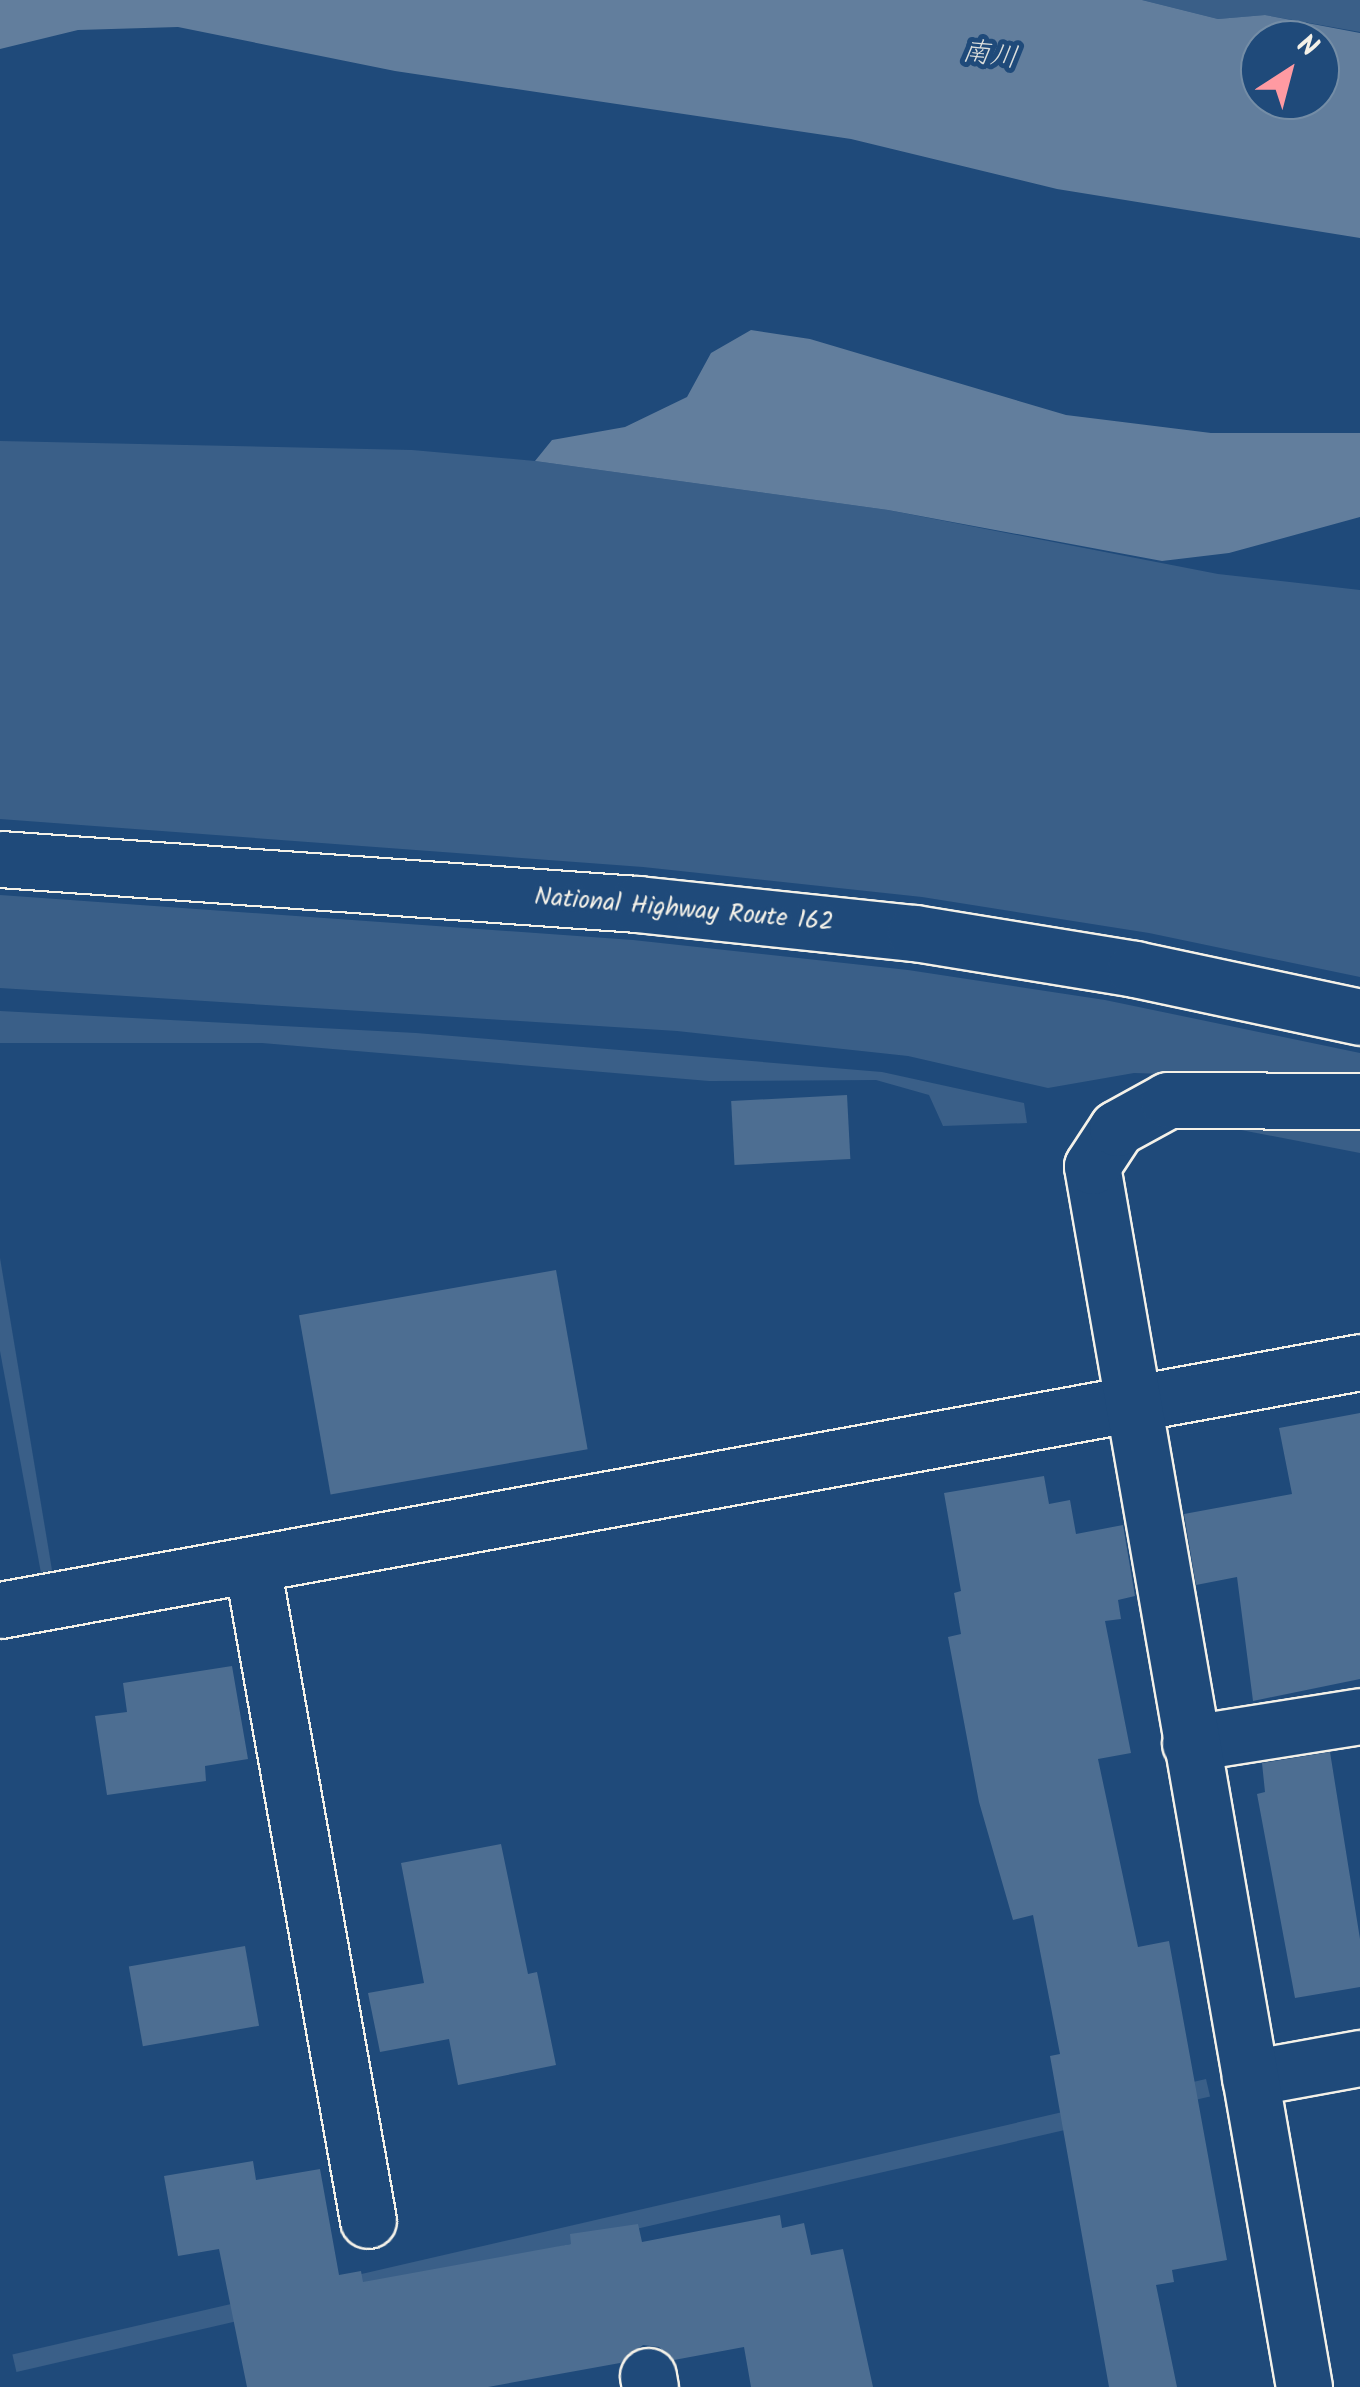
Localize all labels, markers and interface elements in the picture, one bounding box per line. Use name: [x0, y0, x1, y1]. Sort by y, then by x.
north arrow: [1240, 20, 1340, 120]
text: N: [1286, 24, 1327, 70]
water label: 南川: [960, 35, 1020, 77]
street label: National Highway Route 162: [533, 882, 835, 938]

